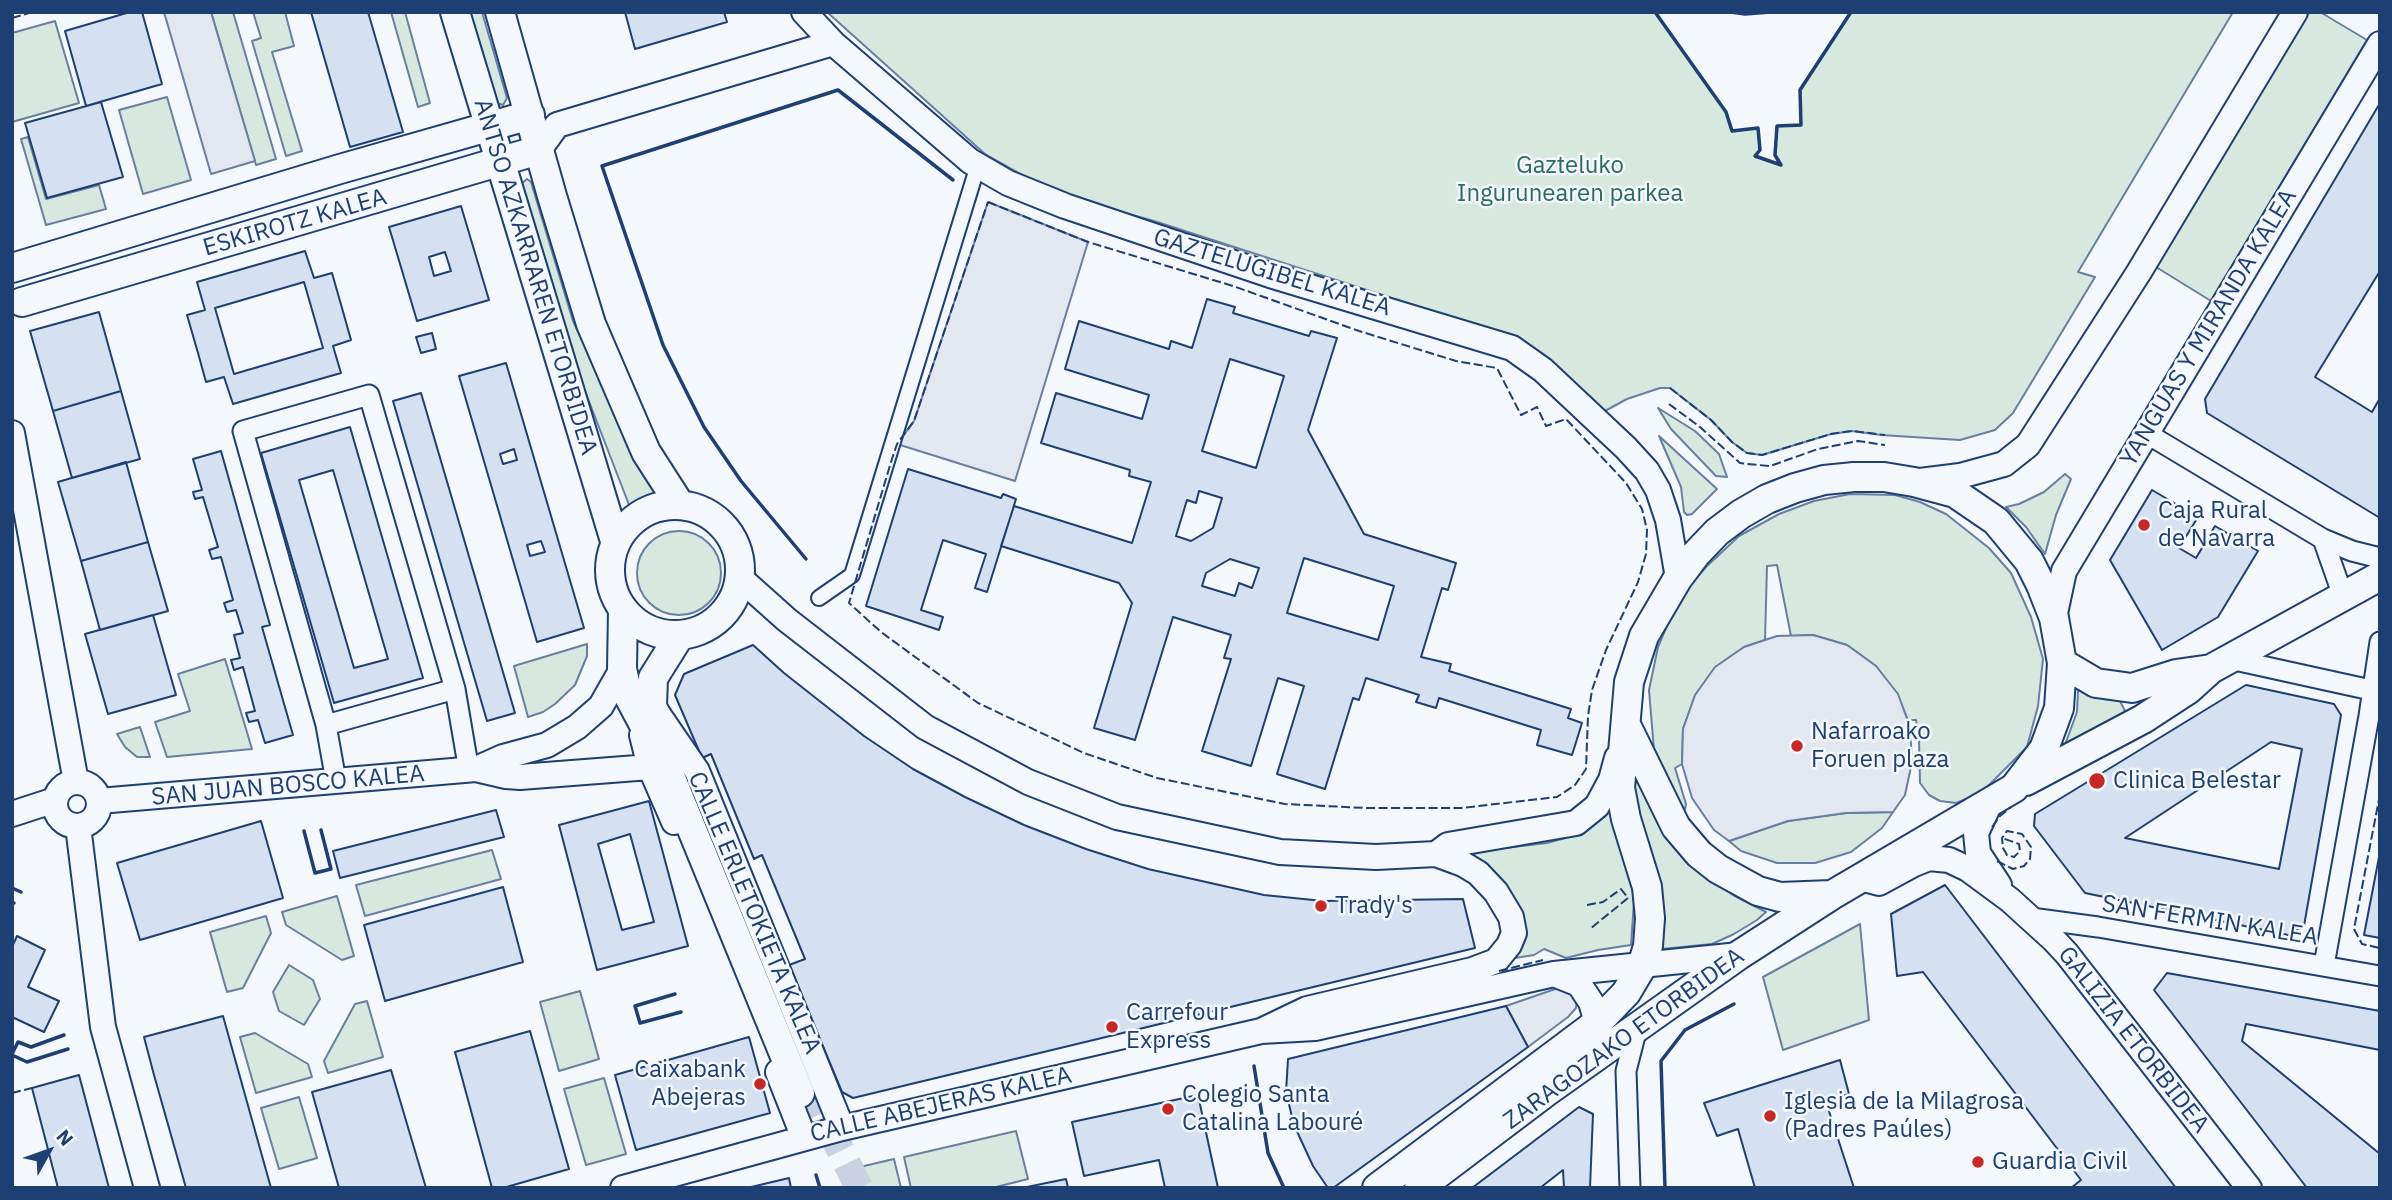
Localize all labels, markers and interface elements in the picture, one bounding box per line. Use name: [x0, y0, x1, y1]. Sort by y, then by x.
street label: ANTSO AZKARRAREN ETORBIDEA: [467, 96, 603, 458]
park label: Gazteluko Ingurunearen parkea: [1457, 152, 1683, 208]
street label: ESKIROTZ KALEA: [200, 183, 390, 263]
street label: YANGUAS Y MIRANDA KALEA: [2115, 184, 2303, 472]
street label: GAZTELUGIBEL KALEA: [1150, 223, 1394, 323]
place label: Caja Rural de Navarra: [2158, 497, 2275, 553]
marker: Caja Rural de Navarra: [2136, 517, 2152, 533]
place label: Nafarroako Foruen plaza: [1811, 718, 1949, 774]
marker: Nafarroako Foruen plaza: [1789, 738, 1805, 754]
street label: SAN JUAN BOSCO KALEA: [150, 760, 426, 812]
place label: Clinica Belestar: [2113, 767, 2281, 795]
street label: CALLE ERLETOKIETA KALEA: [681, 768, 827, 1058]
marker: Clinica Belestar: [2087, 771, 2107, 791]
street label: SAN FERMIN KALEA: [2100, 890, 2320, 952]
place label: Trady's: [1335, 892, 1413, 920]
marker: Trady's: [1313, 898, 1329, 914]
street label: GALIZIA ETORBIDEA: [2051, 941, 2215, 1139]
street label: ZARAGOZAKO ETORBIDEA: [1498, 942, 1750, 1136]
place label: Carrefour Express: [1126, 999, 1228, 1055]
marker: Carrefour Express: [1104, 1019, 1120, 1035]
place label: Caixabank Abejeras: [634, 1056, 746, 1112]
street label: CALLE ABEJERAS KALEA: [808, 1061, 1074, 1149]
marker: Caixabank Abejeras: [752, 1076, 768, 1092]
place label: Colegio Santa Catalina Labouré: [1182, 1081, 1363, 1137]
place label: Iglesia de la Milagrosa (Padres Paúles): [1784, 1088, 2024, 1144]
marker: Colegio Santa Catalina Labouré: [1160, 1101, 1176, 1117]
marker: Iglesia de la Milagrosa (Padres Paúles): [1762, 1108, 1778, 1124]
north arrow: [14, 1116, 84, 1186]
text: N: [51, 1125, 79, 1150]
place label: Guardia Civil: [1992, 1148, 2127, 1176]
marker: Guardia Civil: [1970, 1154, 1986, 1170]

